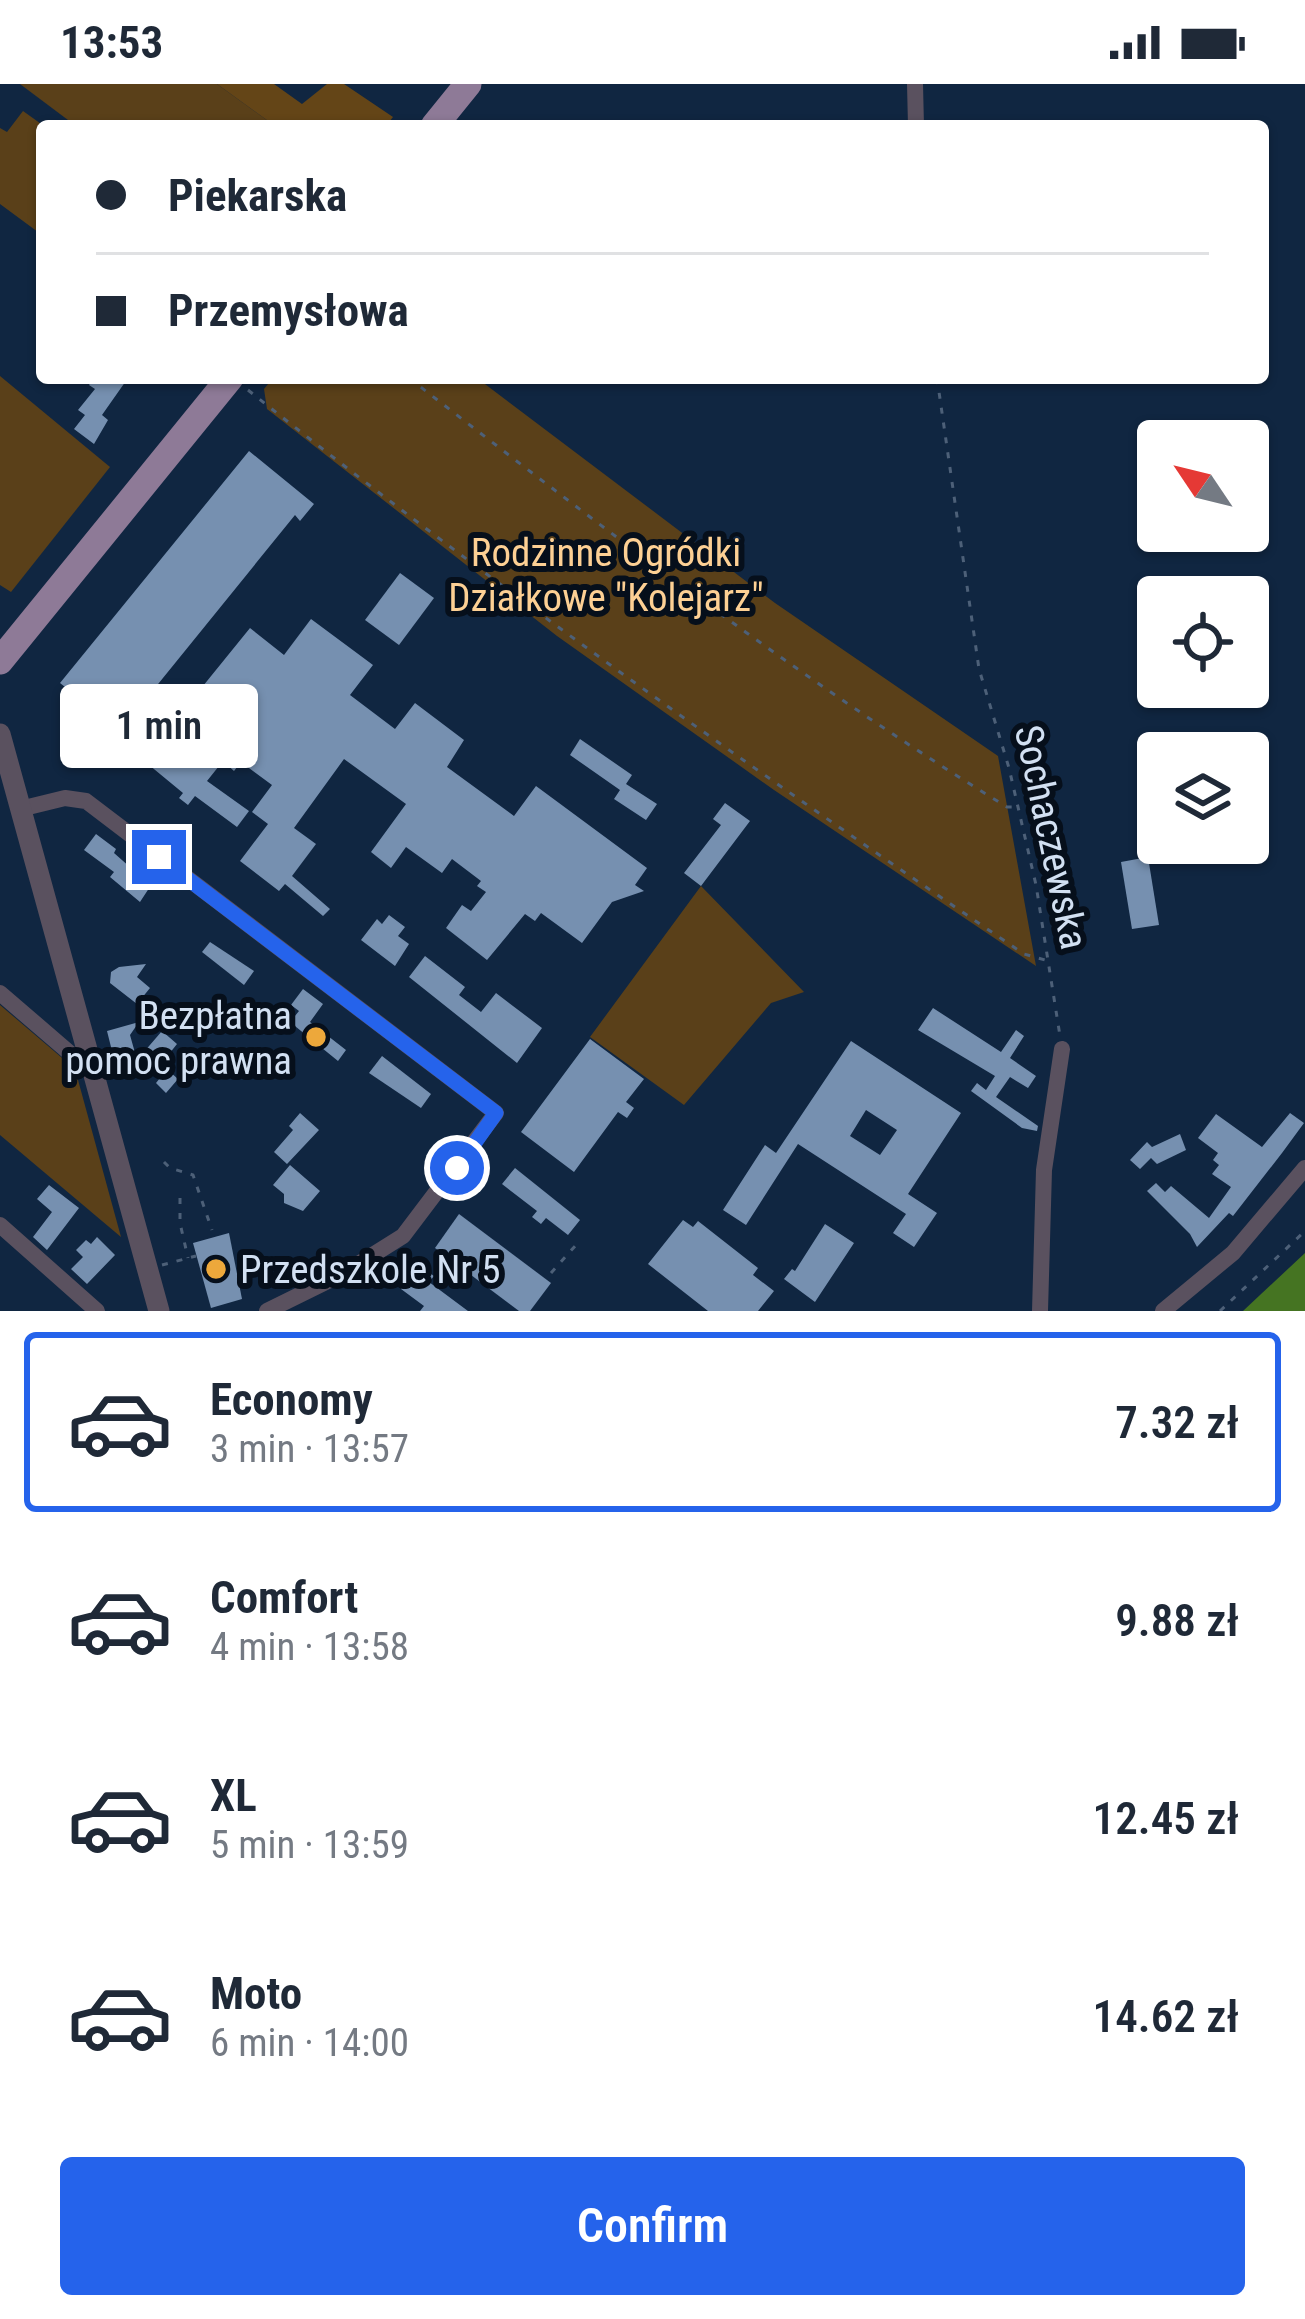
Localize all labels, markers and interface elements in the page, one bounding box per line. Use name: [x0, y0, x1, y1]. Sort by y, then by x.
text: 13:53: [60, 16, 163, 69]
text: Piekarska: [168, 169, 347, 222]
text: Przemysłowa: [168, 284, 409, 337]
north arrow: [1137, 420, 1269, 552]
map controls: [1137, 420, 1269, 864]
park label: Rodzinne Ogródki Działkowe "Kolejarz": [448, 530, 764, 621]
button: locate: [1137, 576, 1269, 708]
callout: 1 min: [60, 683, 258, 767]
text: 1 min: [116, 703, 202, 749]
street label: Sochaczewska: [1005, 721, 1097, 953]
button: layers: [1137, 732, 1269, 864]
route end: [132, 830, 186, 884]
place label: Bezpłatna pomoc prawna: [65, 993, 292, 1084]
marker: Bezpłatna pomoc prawna: [303, 1024, 329, 1050]
route start: [430, 1141, 484, 1195]
place label: Przedszkole Nr 5: [240, 1247, 500, 1293]
marker: Przedszkole Nr 5: [203, 1256, 229, 1282]
icon: car: [66, 1368, 174, 1476]
text: Economy: [210, 1373, 373, 1426]
text: 7.32 zł: [1115, 1396, 1239, 1449]
text: 3 min · 13:57: [210, 1426, 409, 1472]
icon: car: [66, 1566, 174, 1674]
text: Comfort: [210, 1571, 358, 1624]
text: 9.88 zł: [1115, 1594, 1239, 1647]
text: 4 min · 13:58: [210, 1624, 409, 1670]
icon: car: [66, 1764, 174, 1872]
text: XL: [210, 1769, 257, 1822]
text: 12.45 zł: [1093, 1792, 1239, 1845]
text: 5 min · 13:59: [210, 1822, 409, 1868]
icon: car: [66, 1962, 174, 2070]
text: Moto: [210, 1967, 302, 2020]
text: 14.62 zł: [1093, 1990, 1239, 2043]
text: 6 min · 14:00: [210, 2020, 409, 2066]
button: Confirm: [60, 2157, 1245, 2295]

